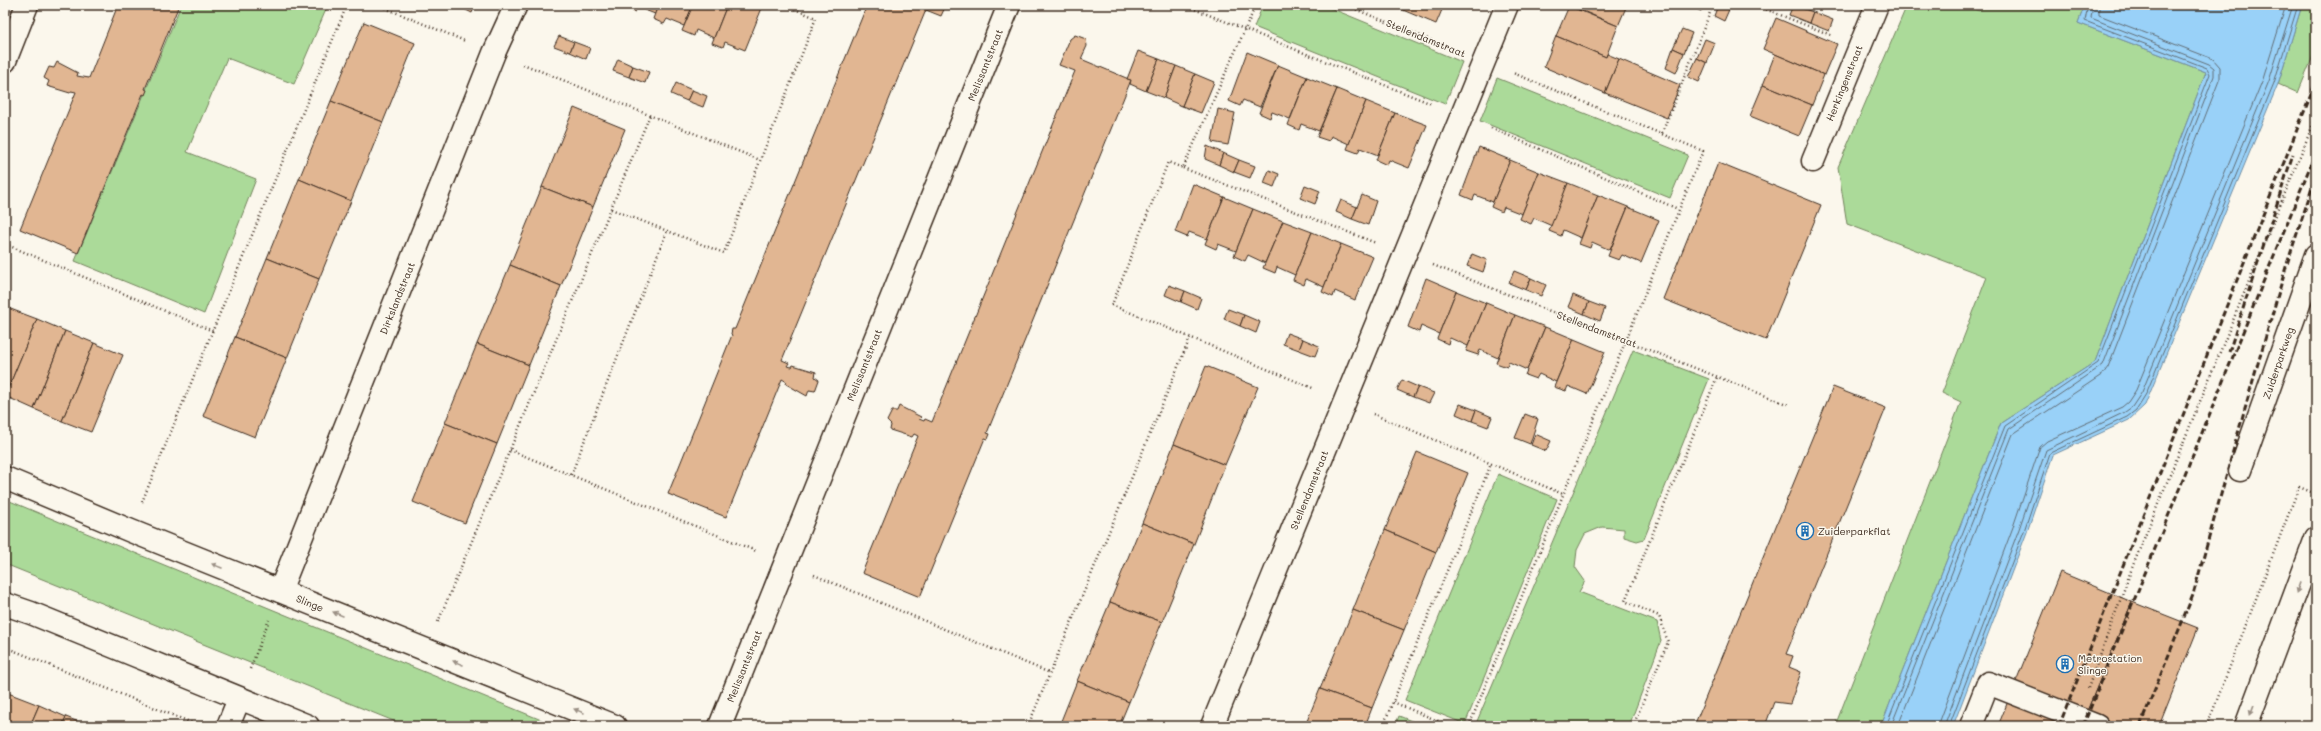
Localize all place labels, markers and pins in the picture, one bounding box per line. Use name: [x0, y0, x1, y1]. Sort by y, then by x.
building icon: Zuiderparkflat: [1795, 521, 1815, 541]
place label: Zuiderparkflat: [1818, 524, 1891, 538]
place label: Metrostation Slinge: [2078, 651, 2142, 677]
building icon: Metrostation Slinge: [2055, 654, 2075, 674]

